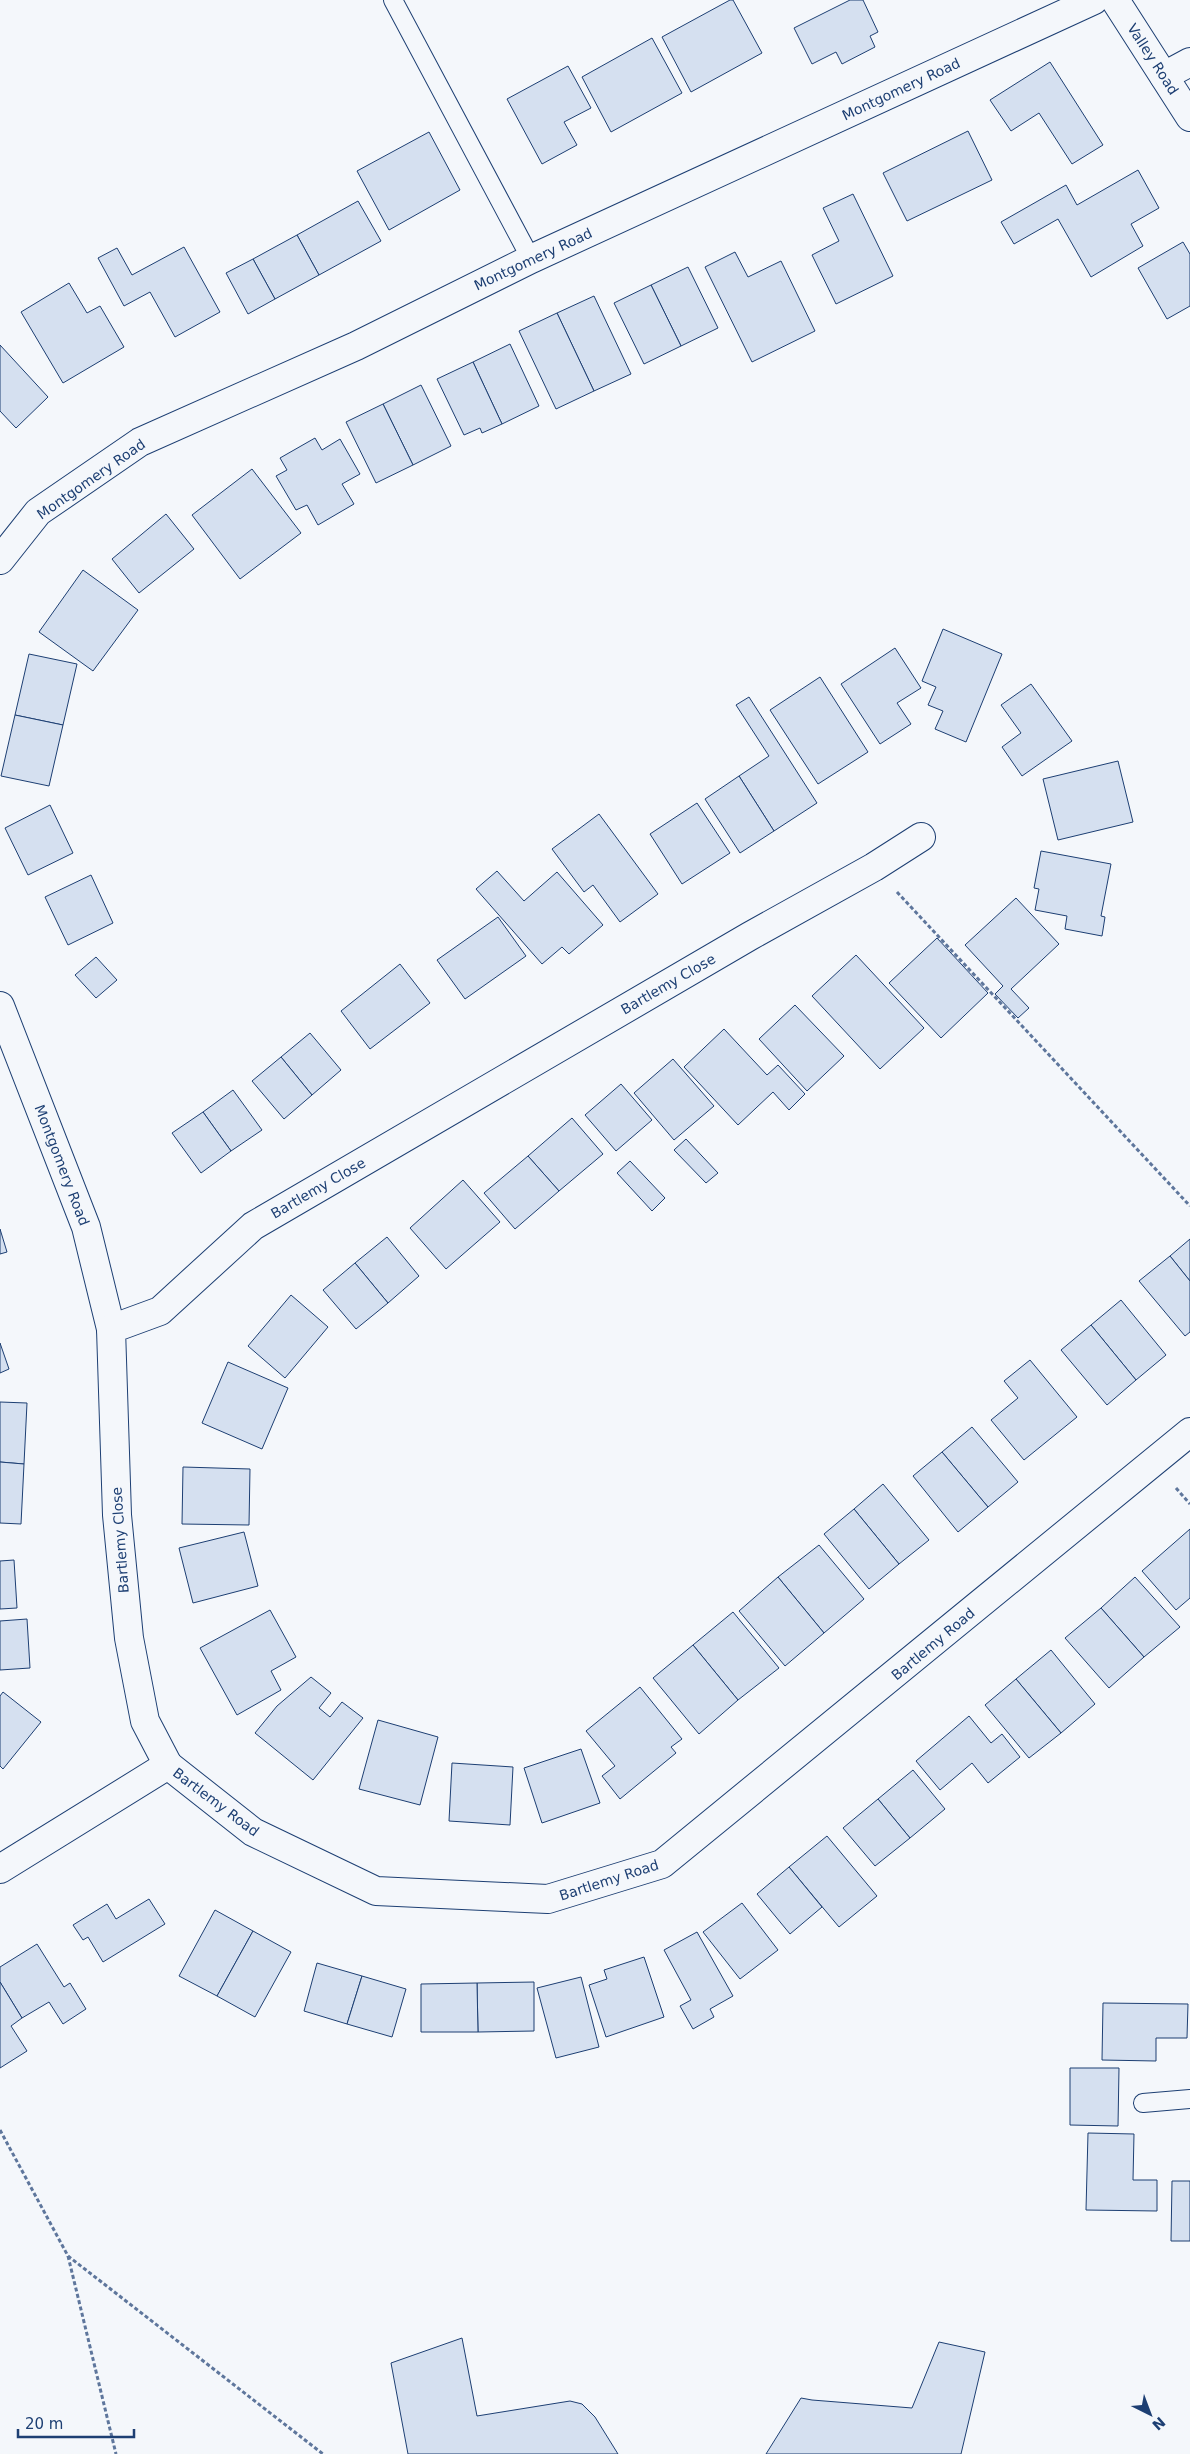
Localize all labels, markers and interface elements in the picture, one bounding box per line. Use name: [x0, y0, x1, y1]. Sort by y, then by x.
street label: Valley Road: [1124, 21, 1182, 97]
street label: Montgomery Road: [839, 55, 963, 123]
street label: Montgomery Road: [471, 225, 595, 293]
street label: Montgomery Road: [34, 436, 148, 522]
street label: Bartlemy Close: [618, 950, 718, 1018]
street label: Montgomery Road: [32, 1102, 92, 1228]
street label: Bartlemy Close: [268, 1154, 368, 1222]
street label: Bartlemy Close: [108, 1486, 132, 1594]
street label: Bartlemy Road: [888, 1605, 978, 1683]
street label: Bartlemy Road: [170, 1764, 262, 1840]
street label: Bartlemy Road: [557, 1856, 661, 1904]
north arrow: [1125, 2389, 1175, 2439]
scale bar: [18, 2406, 134, 2438]
text: N: [1149, 2414, 1168, 2434]
text: 20 m: [25, 2415, 63, 2433]

